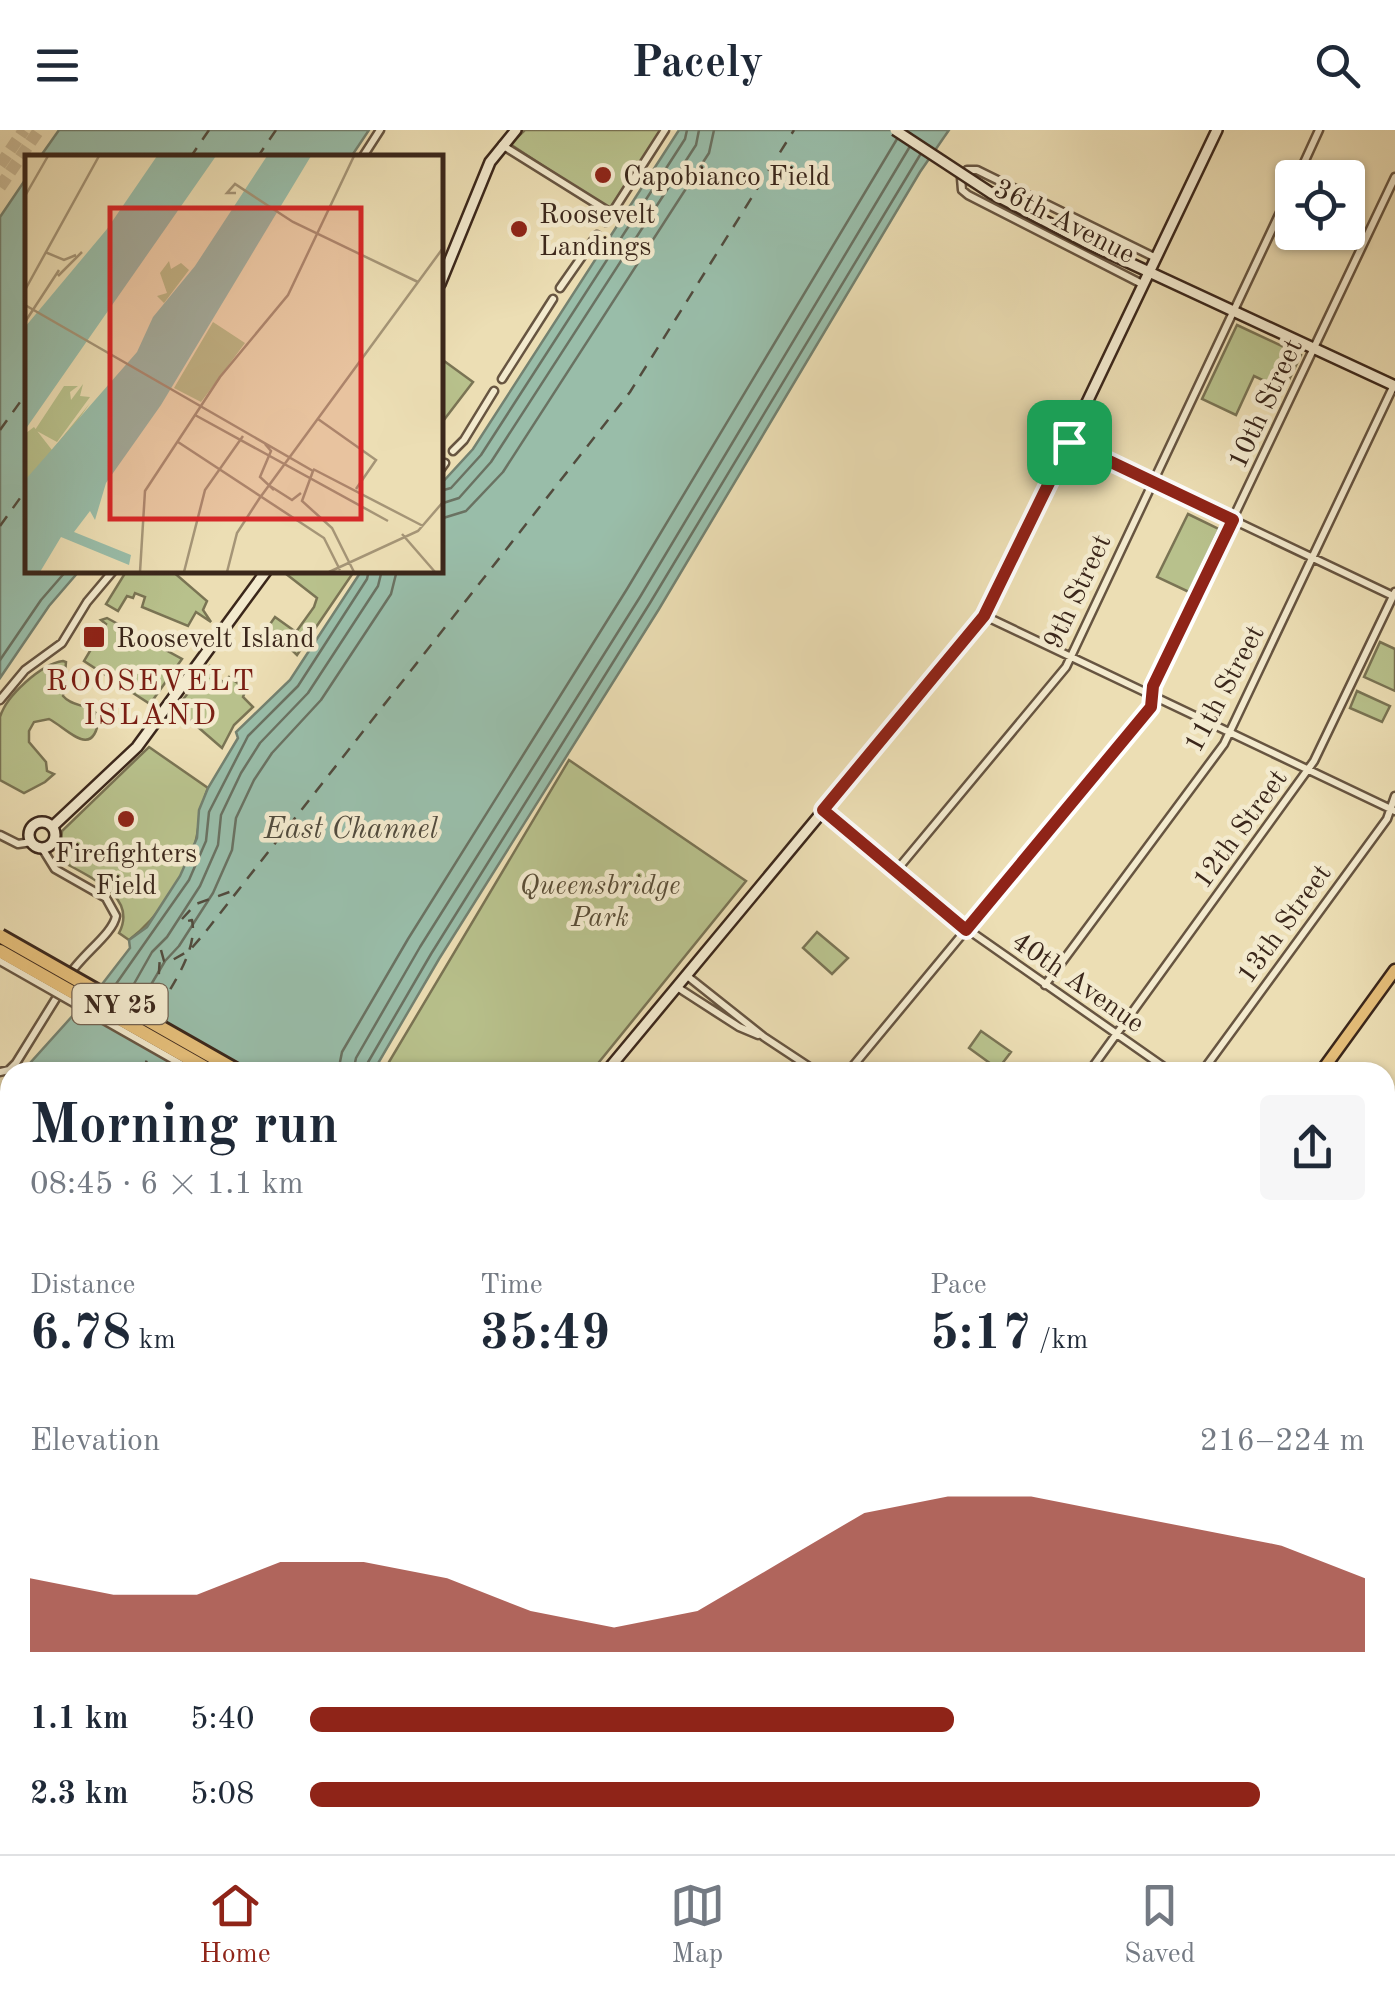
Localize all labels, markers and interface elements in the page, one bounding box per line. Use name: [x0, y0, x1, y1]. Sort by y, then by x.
icon: menu: [30, 38, 85, 93]
icon: search: [1310, 38, 1365, 93]
text: Pacely: [631, 42, 764, 87]
inset map: [25, 155, 442, 572]
map controls: [1275, 160, 1365, 250]
button: locate: [1275, 160, 1365, 250]
marker: Capobianco Field: [592, 164, 614, 186]
place label: Capobianco Field: [623, 164, 830, 192]
street label: 36th Avenue: [989, 175, 1139, 270]
place label: Roosevelt Landings: [539, 202, 656, 262]
marker: Roosevelt Landings: [508, 218, 530, 240]
street label: 10th Street: [1225, 335, 1309, 473]
pin: [1027, 400, 1112, 485]
icon: arrive: [1042, 415, 1097, 470]
street label: 9th Street: [1040, 530, 1117, 654]
street label: 11th Street: [1181, 621, 1271, 758]
marker: Roosevelt Island: [81, 624, 107, 650]
place label: Roosevelt Island: [116, 626, 315, 654]
district label: ROOSEVELT ISLAND: [46, 667, 256, 731]
street label: 12th Street: [1189, 765, 1294, 894]
marker: Firefighters Field: [115, 808, 137, 830]
water label: East Channel: [263, 815, 439, 845]
place label: Firefighters Field: [55, 841, 197, 901]
street label: 13th Street: [1233, 860, 1338, 989]
park label: Queensbridge Park: [519, 873, 681, 933]
street label: 40th Avenue: [1006, 928, 1148, 1039]
road number: NY 25: [72, 984, 168, 1024]
button: share: [1260, 1095, 1365, 1200]
text: Morning run: [30, 1100, 339, 1155]
text: 08:45 · 6 × 1.1 km: [30, 1169, 304, 1201]
text: Distance: [30, 1272, 135, 1300]
text: Time: [480, 1272, 543, 1300]
text: Pace: [930, 1272, 987, 1300]
text: 6.78: [30, 1310, 131, 1360]
text: 35:49: [480, 1310, 610, 1360]
text: 5:17: [930, 1310, 1031, 1360]
text: km: [131, 1327, 176, 1355]
text: /km: [1031, 1327, 1088, 1355]
text: Elevation: [30, 1426, 160, 1458]
text: 216–224 m: [1199, 1426, 1365, 1458]
text: 1.1 km: [30, 1704, 129, 1736]
text: 5:40: [190, 1704, 255, 1736]
text: 2.3 km: [30, 1779, 129, 1811]
text: 5:08: [190, 1779, 255, 1811]
tab: Home: [200, 1878, 271, 1973]
tab: Map: [670, 1878, 725, 1973]
tab: Saved: [1124, 1878, 1195, 1973]

